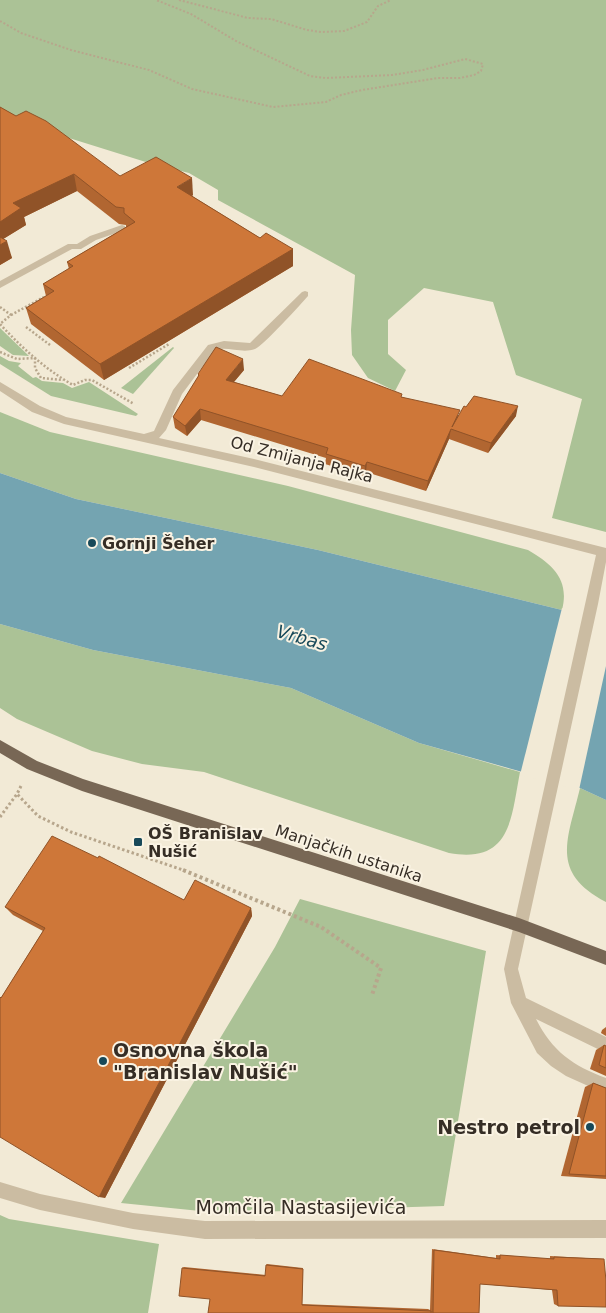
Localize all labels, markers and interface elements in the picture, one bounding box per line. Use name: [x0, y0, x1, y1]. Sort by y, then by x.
street label: Od Zmijanja Rajka: [229, 433, 375, 486]
place label: Gornji Šeher: [102, 534, 215, 553]
marker: Gornji Šeher: [86, 537, 98, 549]
water label: Vrbas: [274, 620, 330, 655]
street label: Manjačkih ustanika: [273, 821, 425, 886]
place label: OŠ Branislav Nušić: [148, 824, 263, 861]
marker: OŠ Branislav Nušić: [132, 836, 144, 848]
place label: Osnovna škola "Branislav Nušić": [113, 1039, 298, 1083]
marker: Osnovna škola "Branislav Nušić": [97, 1055, 109, 1067]
place label: Nestro petrol: [437, 1116, 580, 1138]
marker: Nestro petrol: [584, 1121, 596, 1133]
street label: Momčila Nastasijevića: [196, 1196, 406, 1218]

